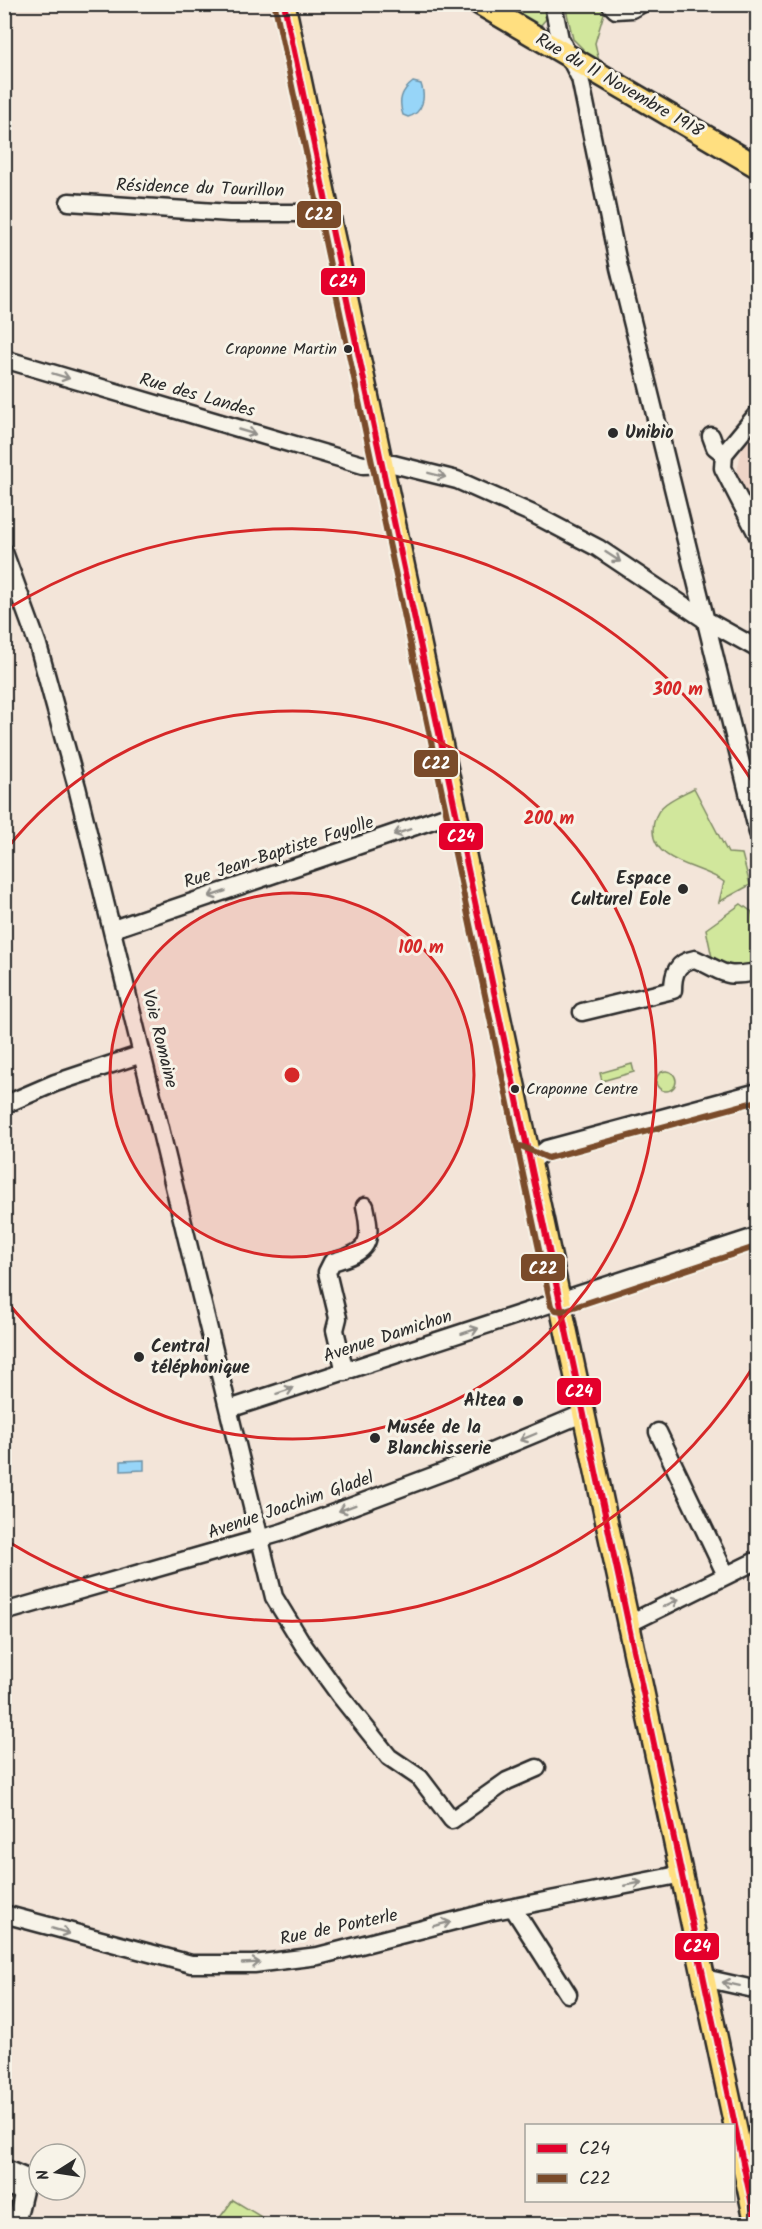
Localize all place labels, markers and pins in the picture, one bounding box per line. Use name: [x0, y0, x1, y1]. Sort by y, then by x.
place label: Craponne Martin: [225, 337, 337, 362]
marker: Craponne Martin: [342, 343, 354, 355]
place label: Unibio: [625, 419, 673, 448]
marker: Unibio: [606, 426, 620, 440]
place label: Espace Culturel Eole: [571, 865, 671, 915]
marker: Espace Culturel Eole: [676, 882, 690, 896]
centre of rings: [282, 1065, 302, 1085]
place label: Craponne Centre: [526, 1077, 638, 1102]
marker: Craponne Centre: [509, 1083, 521, 1095]
place label: Central téléphonique: [151, 1333, 250, 1383]
marker: Central téléphonique: [132, 1350, 146, 1364]
place label: Altea: [464, 1387, 506, 1416]
marker: Altea: [511, 1394, 525, 1408]
place label: Musée de la Blanchisserie: [387, 1414, 492, 1464]
marker: Musée de la Blanchisserie: [368, 1431, 382, 1445]

